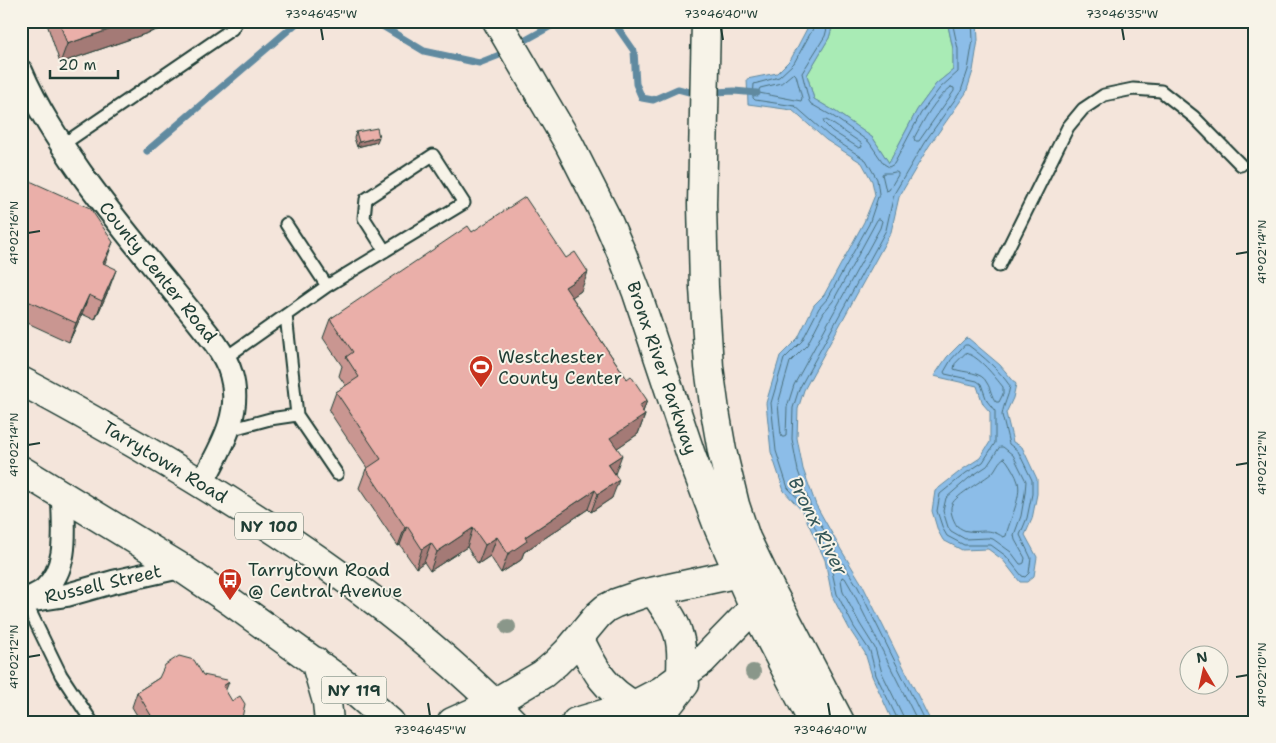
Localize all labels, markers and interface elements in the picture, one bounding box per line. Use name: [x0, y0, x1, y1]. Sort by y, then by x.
text: 73°46'45"W: [285, 6, 357, 22]
text: 73°46'40"W: [684, 6, 758, 22]
text: 73°46'35"W: [1086, 6, 1158, 22]
scale bar: [50, 48, 118, 80]
text: 20 m: [58, 55, 97, 75]
street label: County Center Road: [94, 196, 222, 348]
text: 41°02'16"N: [6, 201, 22, 265]
text: 41°02'14"N: [1254, 220, 1270, 284]
street label: Bronx River Parkway: [621, 278, 703, 458]
place label: Westchester County Center: [498, 345, 622, 390]
sports icon: Westchester County Center: [468, 354, 494, 388]
text: 41°02'14"N: [6, 413, 22, 477]
street label: Tarrytown Road: [98, 415, 232, 509]
text: 41°02'12"N: [1254, 431, 1270, 495]
water label: Bronx River: [782, 472, 854, 581]
road number: NY 100: [235, 512, 303, 540]
place label: Tarrytown Road @ Central Avenue: [248, 558, 402, 603]
street label: Russell Street: [42, 559, 164, 609]
bus stop icon: Tarrytown Road @ Central Avenue: [217, 567, 243, 601]
text: 41°02'12"N: [6, 625, 22, 689]
text: 41°02'10"N: [1254, 642, 1270, 708]
north arrow: [1178, 646, 1228, 696]
text: N: [1195, 647, 1209, 667]
road number: NY 119: [322, 676, 386, 704]
text: 73°46'45"W: [394, 722, 466, 738]
text: 73°46'40"W: [793, 722, 867, 738]

